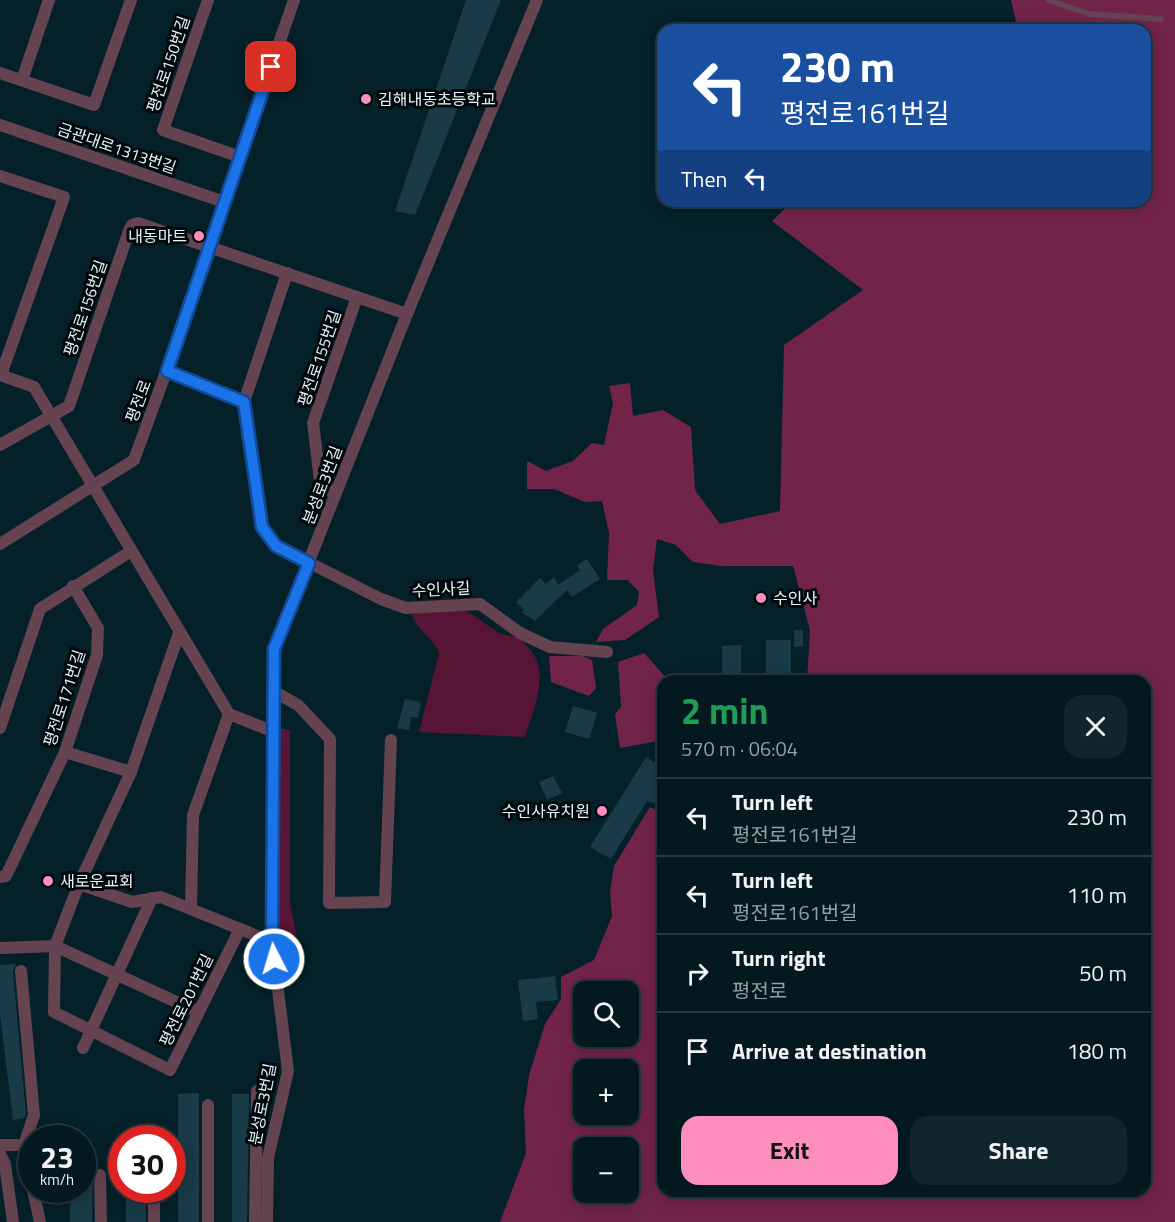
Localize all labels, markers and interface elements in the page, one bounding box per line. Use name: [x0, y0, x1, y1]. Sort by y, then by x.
street label: 평전로150번길: [140, 13, 196, 115]
text: 230 m: [780, 34, 895, 98]
pin: [245, 41, 296, 92]
icon: left: [681, 48, 759, 126]
icon: arrive: [254, 50, 287, 83]
place label: 김해내동초등학교: [378, 87, 496, 111]
marker: 김해내동초등학교: [359, 92, 373, 106]
text: 평전로161번길: [780, 92, 950, 133]
street label: 금관대로1313번길: [54, 116, 180, 180]
text: Then: [681, 162, 727, 196]
icon: left: [739, 162, 772, 195]
place label: 내동마트: [128, 224, 187, 248]
marker: 내동마트: [192, 229, 206, 243]
street label: 평전로156번길: [57, 257, 113, 359]
street label: 평전로155번길: [291, 307, 347, 409]
street label: 평전로: [119, 376, 157, 426]
street label: 분성로3번길: [296, 442, 348, 528]
street label: 수인사길: [411, 575, 471, 603]
place label: 수인사: [773, 586, 817, 610]
marker: 수인사: [754, 591, 768, 605]
street label: 평전로171번길: [37, 647, 91, 749]
text: 2 min: [681, 683, 768, 738]
button: close: [1064, 695, 1127, 758]
text: 570 m · 06:04: [681, 733, 798, 764]
text: Turn left: [732, 785, 813, 819]
place label: 수인사유치원: [502, 799, 590, 823]
text: 230 m: [1067, 800, 1127, 834]
icon: left: [681, 801, 714, 834]
marker: 수인사유치원: [595, 804, 609, 818]
text: 평전로161번길: [732, 819, 858, 850]
text: Turn left: [732, 863, 813, 897]
place label: 새로운교회: [60, 869, 134, 893]
marker: 새로운교회: [41, 874, 55, 888]
text: 110 m: [1067, 878, 1127, 912]
icon: left: [681, 879, 714, 912]
text: 평전로161번길: [732, 897, 858, 928]
position arrow: [242, 927, 306, 991]
text: Turn right: [732, 941, 826, 975]
street label: 평전로201번길: [153, 950, 219, 1050]
text: 50 m: [1079, 956, 1127, 990]
icon: right: [681, 957, 714, 990]
text: 평전로: [732, 975, 787, 1006]
map controls: [573, 981, 639, 1203]
button: search: [573, 981, 639, 1047]
text: Arrive at destination: [732, 1034, 927, 1068]
text: 180 m: [1067, 1034, 1127, 1068]
icon: arrive: [681, 1035, 714, 1068]
button: +: [573, 1059, 639, 1125]
street label: 분성로3번길: [242, 1061, 282, 1147]
button: Exit: [681, 1116, 898, 1185]
button: Share: [910, 1116, 1127, 1185]
speed limit sign: 30: [108, 1125, 186, 1203]
text: 23: [40, 1134, 74, 1180]
button: −: [573, 1137, 639, 1203]
text: km/h: [40, 1168, 74, 1191]

